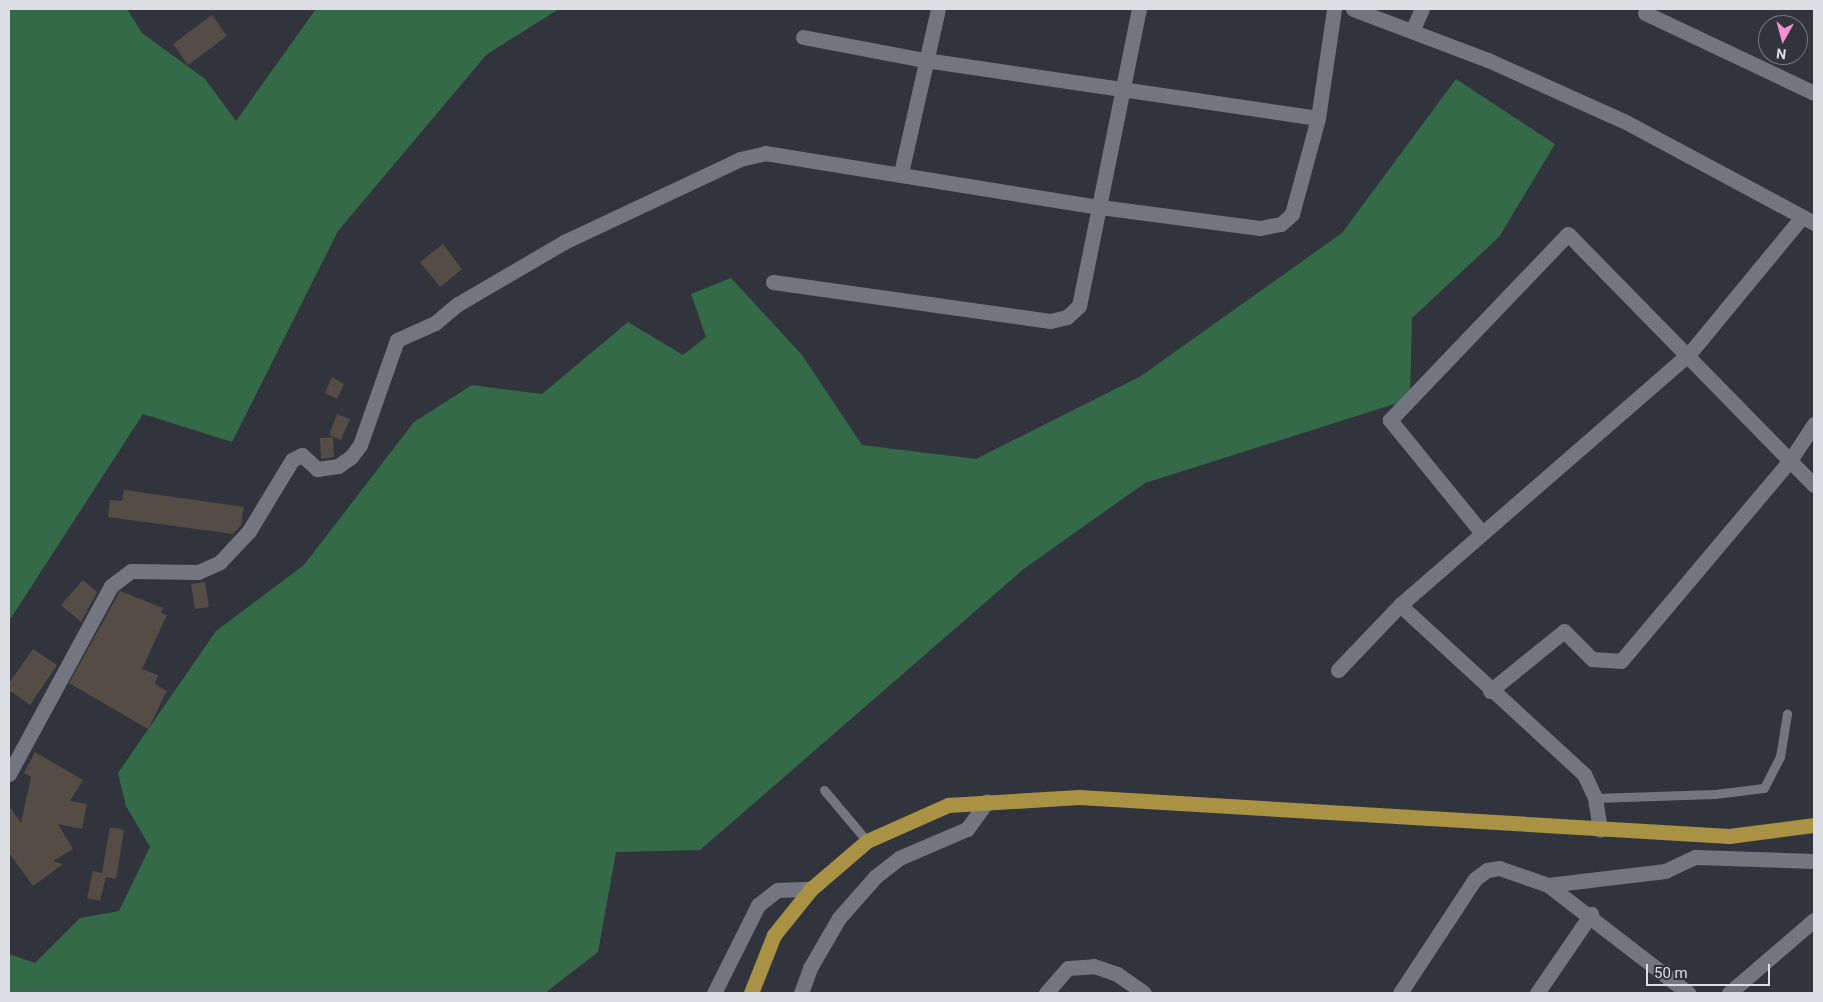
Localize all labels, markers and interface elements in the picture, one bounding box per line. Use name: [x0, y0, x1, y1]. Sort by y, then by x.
north arrow: [1758, 15, 1808, 65]
text: N: [1775, 45, 1787, 62]
scale bar: [1648, 954, 1772, 986]
text: 50 m: [1654, 964, 1688, 982]

